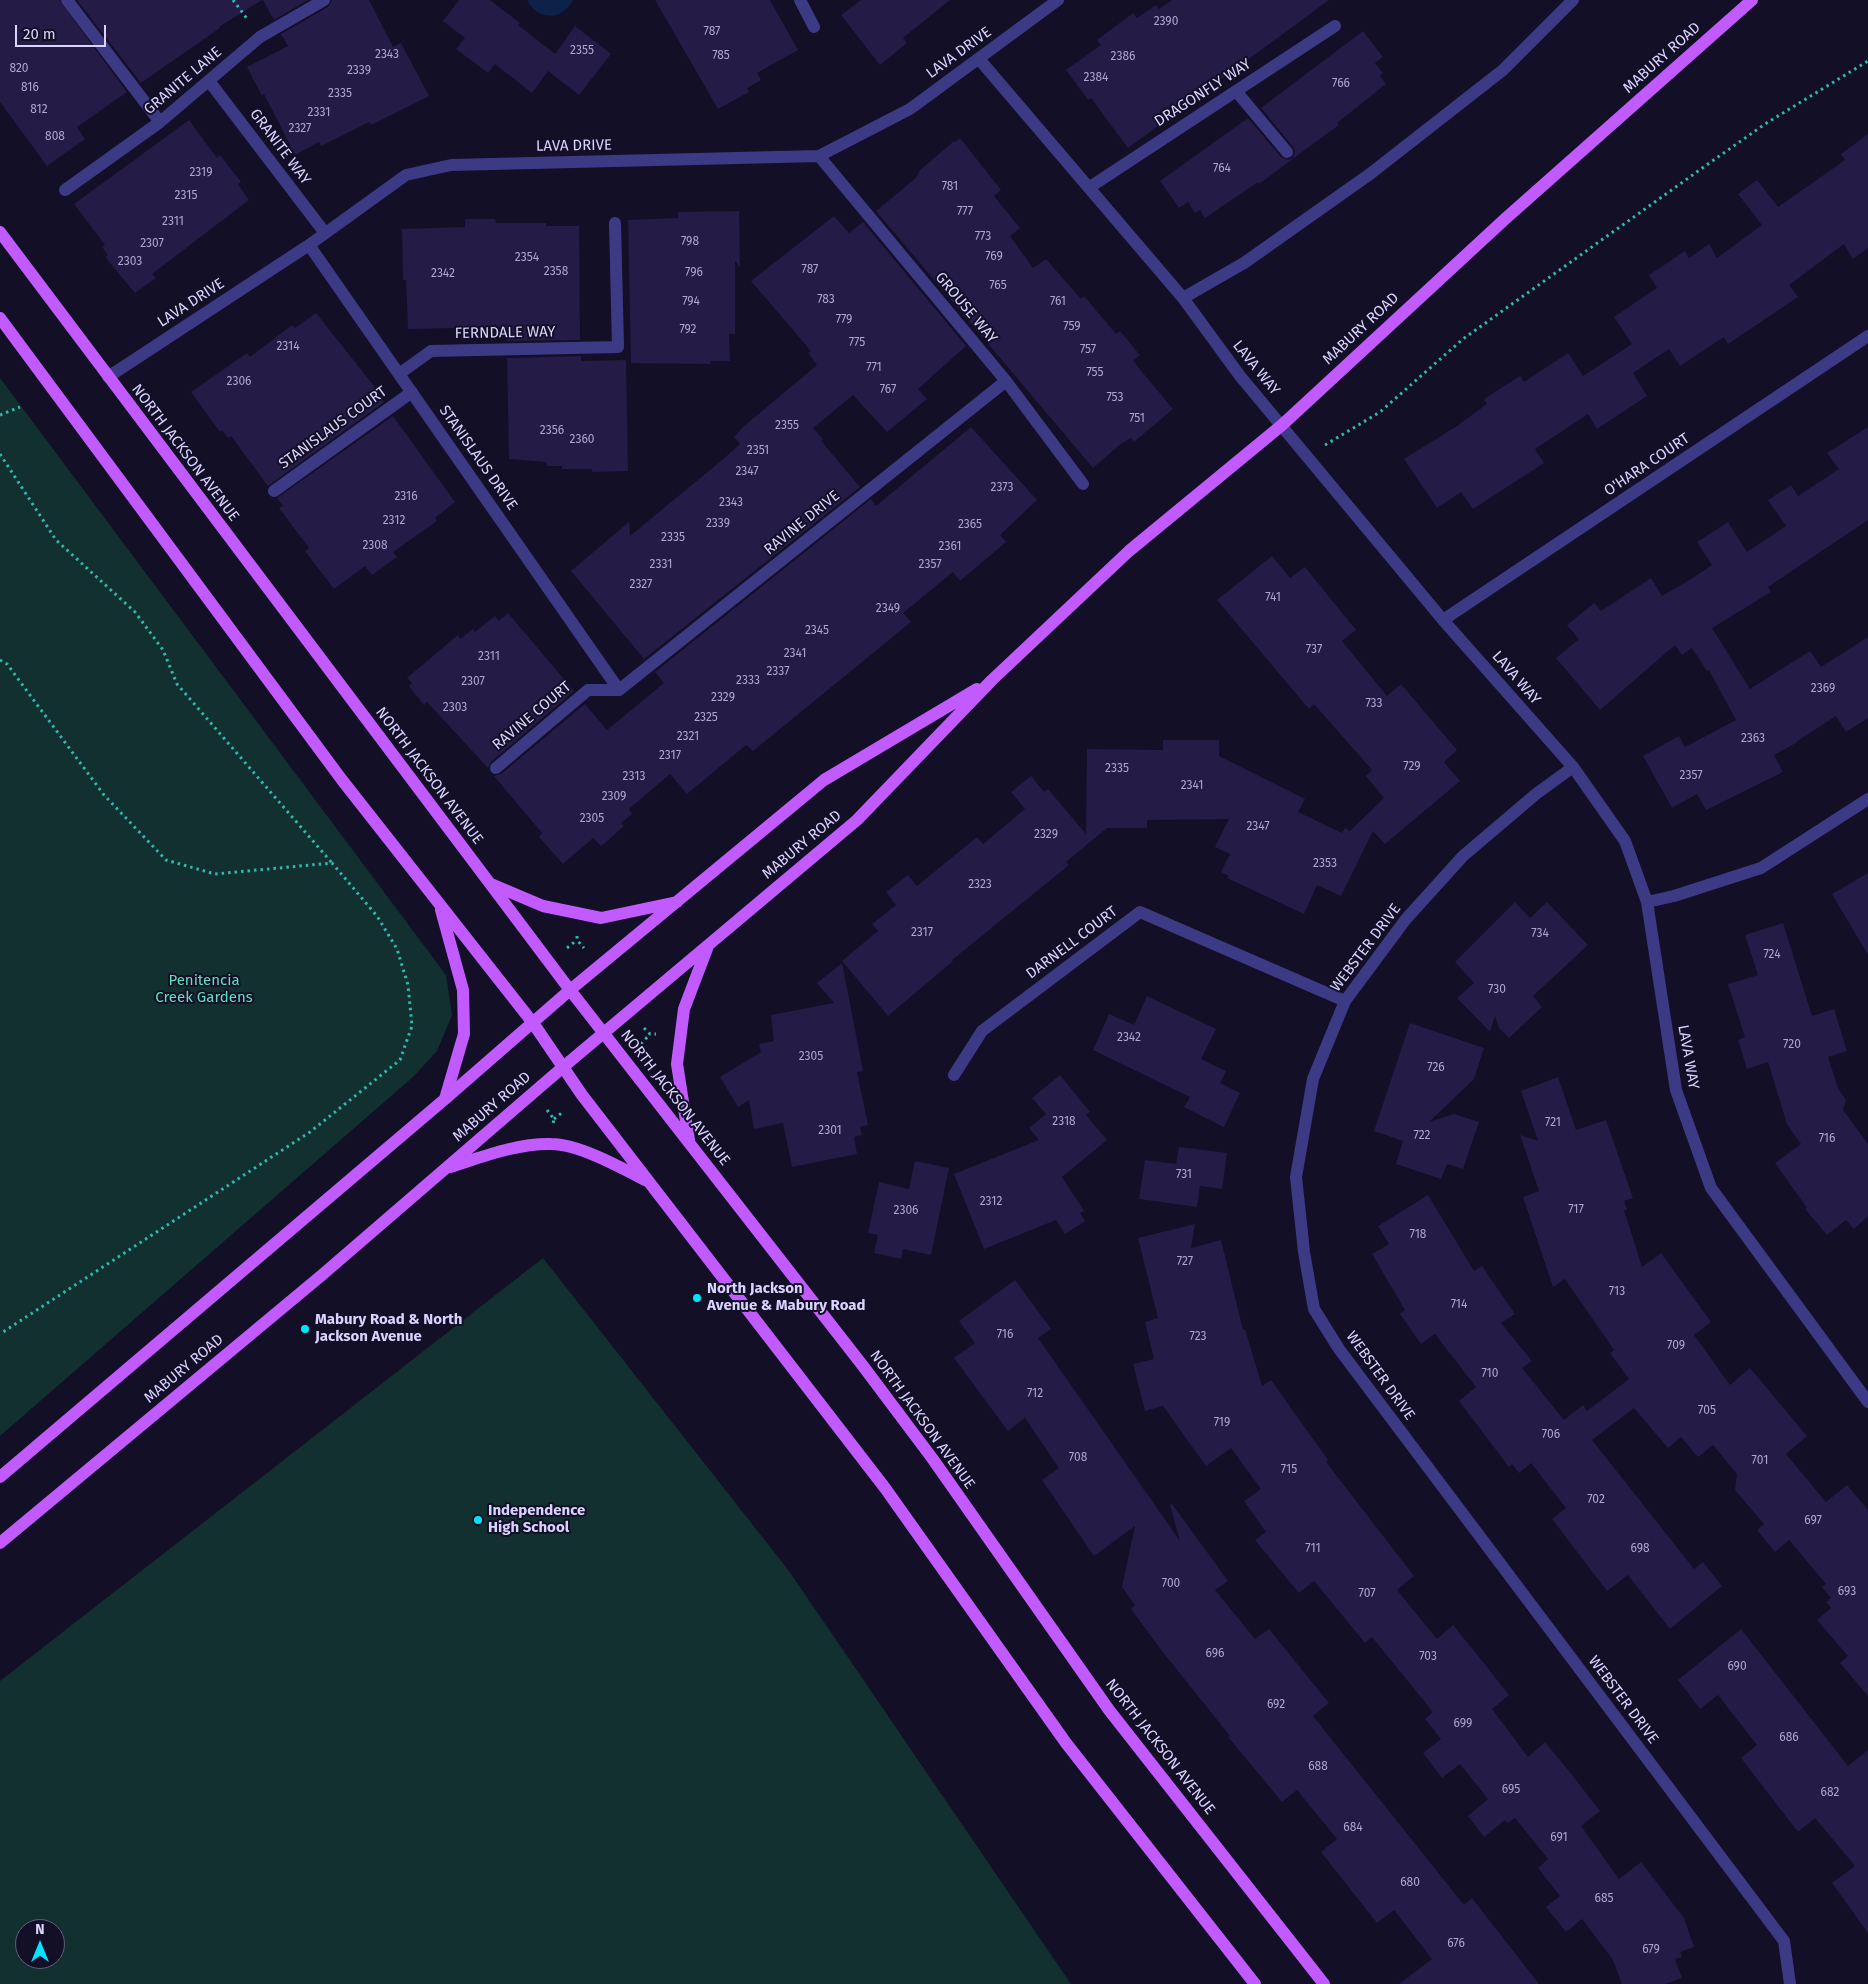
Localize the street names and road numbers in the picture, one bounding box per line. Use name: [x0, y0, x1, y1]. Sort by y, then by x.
street label: MABURY ROAD: [1620, 19, 1704, 97]
street label: LAVA DRIVE: [923, 23, 995, 83]
street label: GRANITE LANE: [140, 43, 226, 119]
street label: DRAGONFLY WAY: [1151, 55, 1255, 131]
street label: GRANITE WAY: [246, 106, 314, 188]
street label: LAVA DRIVE: [536, 136, 612, 156]
street label: GROUSE WAY: [931, 269, 1001, 347]
street label: LAVA DRIVE: [154, 275, 228, 331]
street label: MABURY ROAD: [1319, 289, 1403, 369]
street label: FERNDALE WAY: [454, 323, 556, 343]
street label: LAVA WAY: [1229, 337, 1283, 399]
street label: NORTH JACKSON AVENUE: [128, 381, 242, 525]
street label: STANISLAUS COURT: [275, 383, 391, 473]
street label: STANISLAUS DRIVE: [435, 402, 521, 514]
street label: O'HARA COURT: [1601, 430, 1693, 500]
street label: RAVINE DRIVE: [761, 487, 843, 559]
street label: LAVA WAY: [1488, 648, 1544, 708]
street label: RAVINE COURT: [489, 678, 575, 754]
street label: NORTH JACKSON AVENUE: [372, 704, 486, 848]
street label: MABURY ROAD: [759, 807, 845, 883]
street label: WEBSTER DRIVE: [1327, 900, 1405, 996]
street label: DARNELL COURT: [1023, 903, 1121, 983]
street label: LAVA WAY: [1673, 1023, 1703, 1091]
street label: NORTH JACKSON AVENUE: [616, 1027, 734, 1169]
street label: MABURY ROAD: [449, 1068, 535, 1146]
street label: WEBSTER DRIVE: [1342, 1328, 1418, 1424]
street label: MABURY ROAD: [141, 1331, 227, 1407]
street label: NORTH JACKSON AVENUE: [866, 1347, 978, 1493]
street label: WEBSTER DRIVE: [1584, 1652, 1662, 1748]
street label: NORTH JACKSON AVENUE: [1101, 1676, 1219, 1818]

